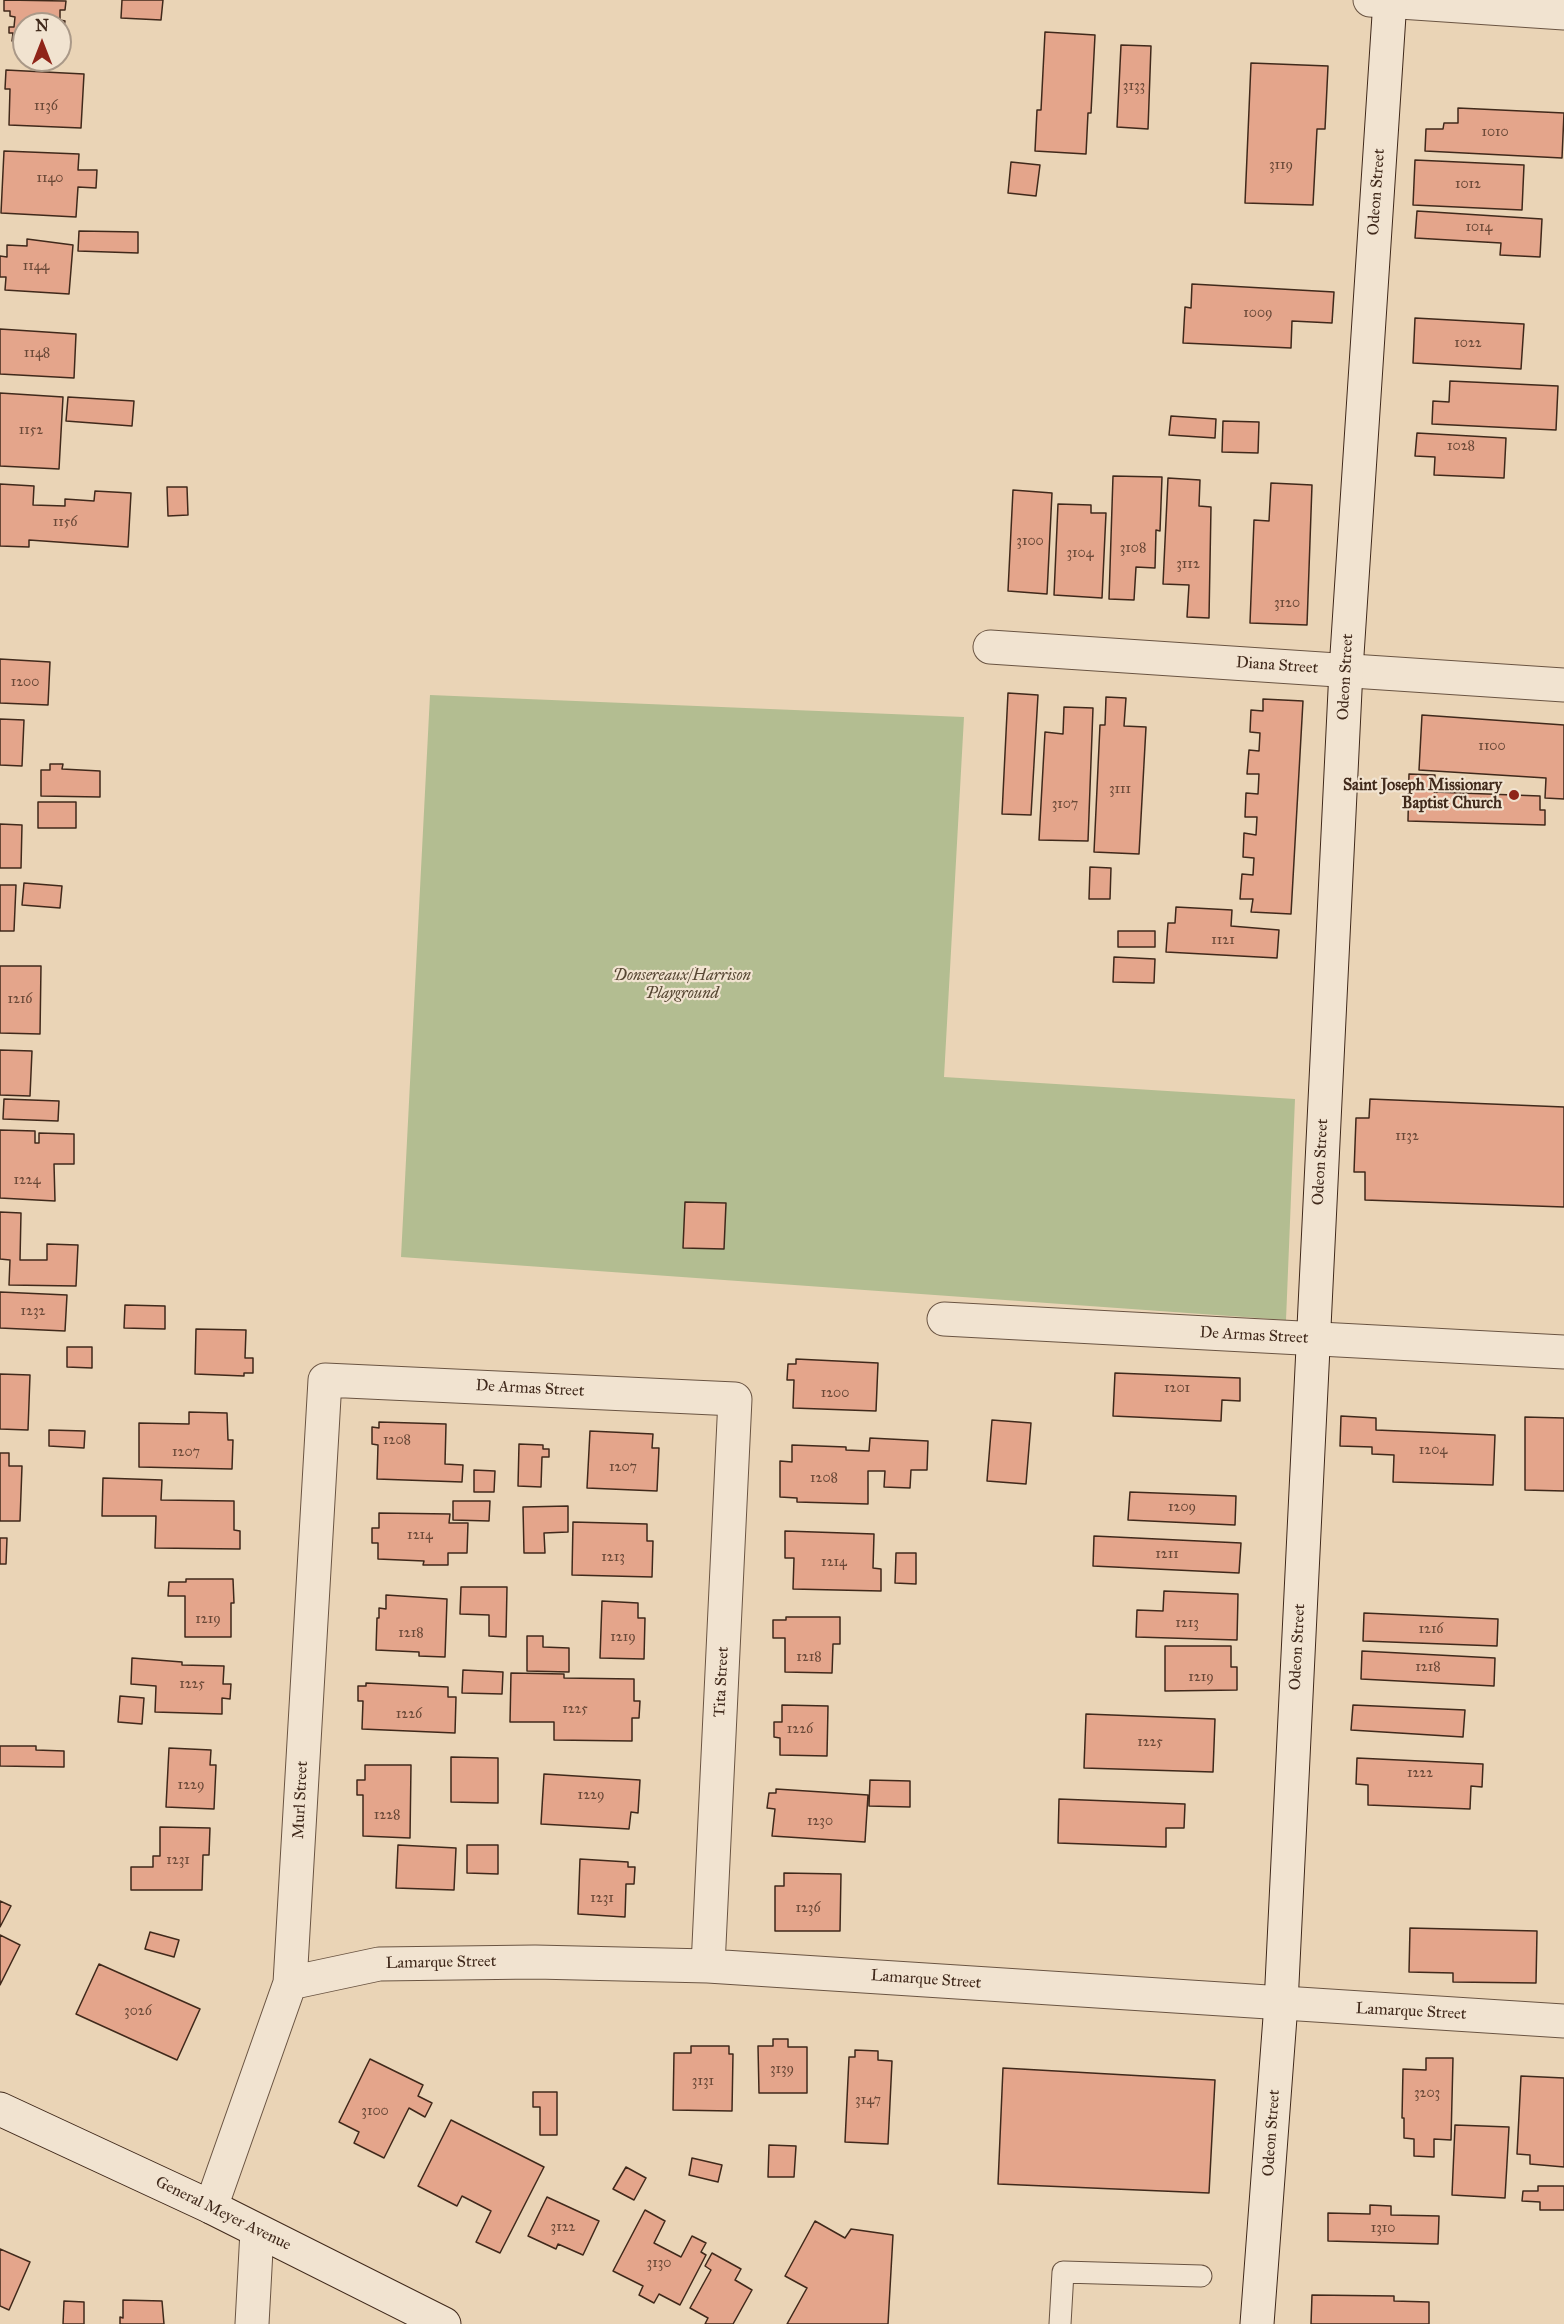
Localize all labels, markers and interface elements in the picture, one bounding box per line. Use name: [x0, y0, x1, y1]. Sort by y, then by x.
north arrow: [12, 12, 72, 72]
text: N: [35, 16, 49, 35]
house number: 3133: [1123, 79, 1145, 95]
house number: 1136: [34, 99, 58, 115]
house number: 1010: [1481, 125, 1509, 141]
street label: Odeon Street: [1364, 148, 1390, 236]
house number: 3119: [1269, 158, 1293, 174]
house number: 1140: [36, 171, 64, 187]
house number: 1012: [1455, 177, 1481, 193]
house number: 1014: [1466, 220, 1492, 236]
house number: 1144: [23, 259, 49, 275]
house number: 1009: [1243, 306, 1273, 322]
house number: 1022: [1454, 336, 1482, 352]
house number: 1148: [24, 346, 50, 362]
house number: 1152: [19, 423, 43, 439]
house number: 1028: [1447, 439, 1475, 455]
house number: 1156: [53, 515, 77, 531]
house number: 3100: [1016, 534, 1044, 550]
house number: 3108: [1120, 541, 1146, 557]
house number: 3104: [1066, 546, 1094, 562]
house number: 3112: [1176, 557, 1200, 573]
house number: 3120: [1274, 596, 1300, 612]
street label: Odeon Street: [1334, 633, 1358, 721]
street label: Diana Street: [1235, 654, 1319, 678]
house number: 1200: [11, 675, 39, 691]
house number: 1100: [1478, 739, 1506, 755]
place label: Saint Joseph Missionary Baptist Church: [1343, 776, 1502, 814]
house number: 3111: [1109, 782, 1131, 798]
marker: Saint Joseph Missionary Baptist Church: [1507, 788, 1521, 802]
house number: 3107: [1052, 797, 1078, 813]
house number: 1121: [1211, 933, 1235, 949]
park label: Donsereaux/Harrison Playground: [613, 966, 751, 1004]
house number: 1216: [7, 992, 33, 1008]
street label: Odeon Street: [1309, 1118, 1333, 1206]
house number: 1132: [1395, 1129, 1419, 1145]
house number: 1224: [13, 1173, 41, 1189]
house number: 1232: [21, 1304, 45, 1320]
street label: De Armas Street: [1199, 1324, 1309, 1348]
street label: De Armas Street: [475, 1377, 585, 1401]
house number: 1201: [1164, 1381, 1190, 1397]
house number: 1200: [821, 1386, 849, 1402]
house number: 1208: [383, 1433, 411, 1449]
house number: 1204: [1419, 1443, 1447, 1459]
house number: 1207: [172, 1445, 200, 1461]
house number: 1207: [609, 1460, 637, 1476]
house number: 1208: [810, 1471, 838, 1487]
house number: 1209: [1168, 1500, 1196, 1516]
house number: 1214: [407, 1528, 433, 1544]
house number: 1211: [1155, 1547, 1179, 1563]
house number: 1213: [601, 1550, 625, 1566]
house number: 1214: [821, 1555, 847, 1571]
street label: Odeon Street: [1286, 1603, 1310, 1691]
house number: 1219: [195, 1612, 221, 1628]
house number: 1213: [1175, 1616, 1199, 1632]
house number: 1216: [1418, 1622, 1444, 1638]
house number: 1218: [398, 1626, 424, 1642]
house number: 1219: [610, 1630, 636, 1646]
street label: Tita Street: [711, 1646, 733, 1718]
house number: 1218: [796, 1650, 822, 1666]
house number: 1218: [1415, 1660, 1441, 1676]
house number: 1219: [1188, 1670, 1214, 1686]
house number: 1225: [179, 1677, 205, 1693]
house number: 1225: [562, 1702, 588, 1718]
house number: 1226: [396, 1707, 422, 1723]
house number: 1226: [787, 1722, 813, 1738]
house number: 1225: [1137, 1735, 1163, 1751]
street label: Murl Street: [289, 1760, 313, 1840]
house number: 1222: [1407, 1766, 1433, 1782]
house number: 1229: [178, 1778, 204, 1794]
house number: 1229: [578, 1788, 604, 1804]
house number: 1228: [374, 1808, 400, 1824]
house number: 1230: [807, 1814, 833, 1830]
house number: 1231: [166, 1853, 190, 1869]
house number: 1231: [590, 1891, 614, 1907]
house number: 1236: [795, 1901, 821, 1917]
street label: Lamarque Street: [385, 1952, 497, 1974]
street label: Lamarque Street: [870, 1967, 982, 1993]
street label: Lamarque Street: [1355, 2000, 1467, 2024]
house number: 3026: [124, 2004, 152, 2020]
house number: 3139: [770, 2062, 794, 2078]
house number: 3131: [692, 2074, 714, 2090]
house number: 3203: [1414, 2086, 1440, 2102]
street label: Odeon Street: [1259, 2089, 1285, 2177]
house number: 3147: [855, 2093, 881, 2109]
house number: 3100: [361, 2104, 389, 2120]
street label: General Meyer Avenue: [152, 2173, 294, 2255]
house number: 3122: [551, 2220, 575, 2236]
house number: 1310: [1371, 2221, 1395, 2237]
house number: 3130: [647, 2256, 671, 2272]

